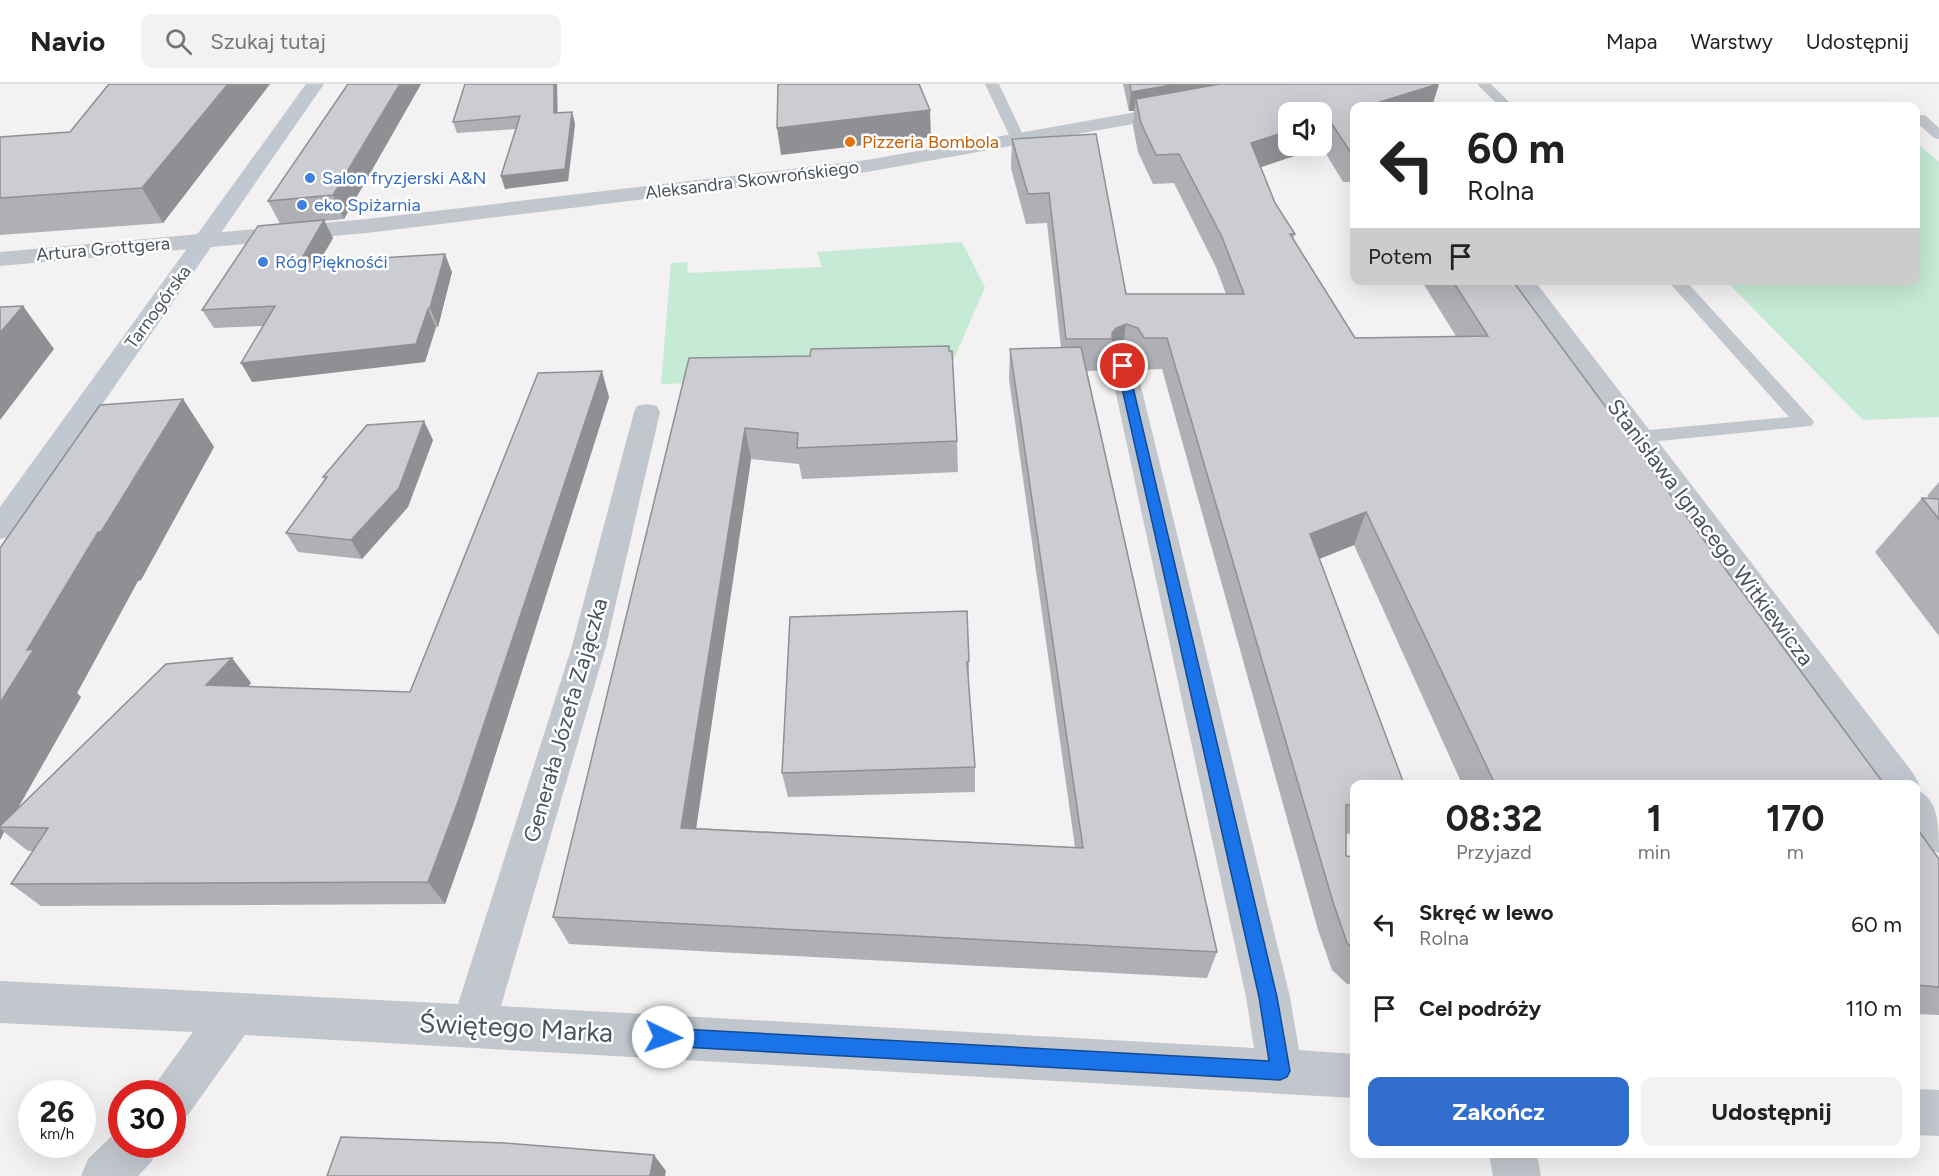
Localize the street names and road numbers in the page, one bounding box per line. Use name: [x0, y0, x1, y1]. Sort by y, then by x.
street label: Aleksandra Skowrońskiego: [644, 156, 860, 204]
street label: Artura Grottgera: [35, 232, 171, 266]
street label: Tarnogórska: [120, 261, 196, 353]
street label: Stanisława Ignacego Witkiewicza: [1601, 394, 1820, 671]
street label: Generała Józefa Zajączka: [518, 595, 613, 845]
street label: Świętego Marka: [418, 1006, 614, 1049]

